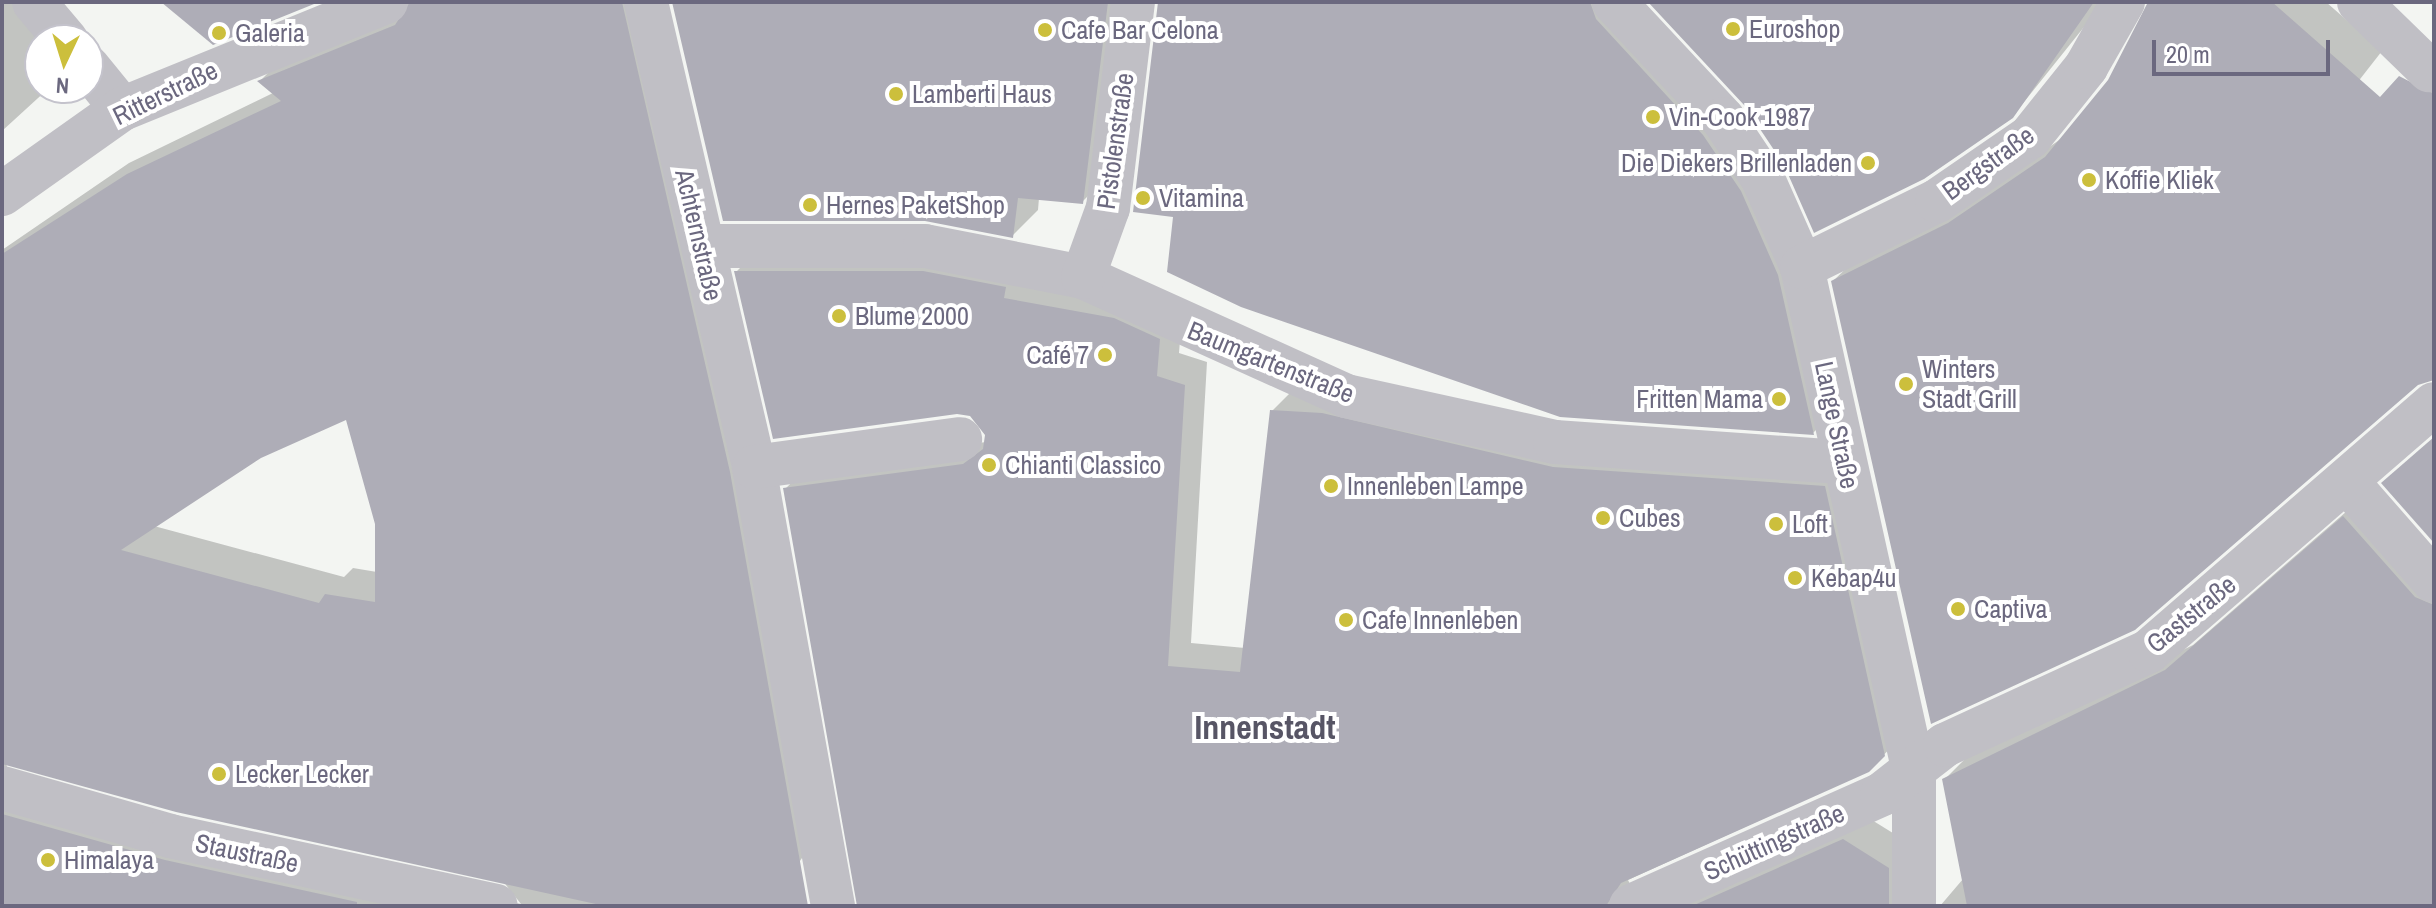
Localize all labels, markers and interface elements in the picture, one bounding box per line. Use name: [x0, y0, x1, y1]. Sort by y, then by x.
place label: Euroshop: [1749, 13, 1840, 45]
place label: Cafe Bar Celona: [1061, 14, 1219, 46]
place label: Galeria: [235, 17, 305, 49]
marker: Euroshop: [1724, 20, 1742, 38]
marker: Cafe Bar Celona: [1036, 21, 1054, 39]
north arrow: [24, 24, 104, 104]
marker: Galeria: [210, 24, 228, 42]
scale bar: [2156, 24, 2334, 74]
text: 20 m: [2166, 38, 2210, 70]
street label: Ritterstraße: [108, 54, 222, 132]
text: N: [55, 71, 70, 101]
street label: Pistolenstraße: [1090, 71, 1140, 211]
place label: Lamberti Haus: [912, 78, 1052, 110]
marker: Lamberti Haus: [887, 85, 905, 103]
place label: Vin-Cook 1987: [1669, 101, 1811, 133]
marker: Vin-Cook 1987: [1644, 108, 1662, 126]
street label: Bergstraße: [1936, 119, 2040, 207]
place label: Die Diekers Brillenladen: [1621, 147, 1852, 179]
marker: Die Diekers Brillenladen: [1859, 154, 1877, 172]
place label: Koffie Kliek: [2105, 164, 2214, 196]
street label: Achternstraße: [669, 166, 729, 304]
marker: Koffie Kliek: [2080, 171, 2098, 189]
place label: Vitamina: [1159, 182, 1244, 214]
place label: Hernes PaketShop: [826, 189, 1005, 221]
marker: Vitamina: [1134, 189, 1152, 207]
marker: Hernes PaketShop: [801, 196, 819, 214]
place label: Blume 2000: [855, 300, 969, 332]
marker: Blume 2000: [830, 307, 848, 325]
street label: Baumgartenstraße: [1183, 314, 1359, 410]
place label: Café 7: [1026, 339, 1089, 371]
marker: Café 7: [1096, 346, 1114, 364]
place label: Winters Stadt Grill: [1922, 353, 2017, 414]
street label: Lange Straße: [1808, 359, 1866, 491]
marker: Winters Stadt Grill: [1897, 375, 1915, 393]
place label: Fritten Mama: [1636, 383, 1763, 415]
marker: Fritten Mama: [1770, 390, 1788, 408]
place label: Chianti Classico: [1005, 449, 1161, 481]
marker: Chianti Classico: [980, 456, 998, 474]
place label: Innenleben Lampe: [1347, 470, 1524, 502]
marker: Innenleben Lampe: [1322, 477, 1340, 495]
place label: Cubes: [1619, 502, 1681, 534]
place label: Loft: [1792, 508, 1828, 540]
marker: Cubes: [1594, 509, 1612, 527]
marker: Loft: [1767, 515, 1785, 533]
place label: Kebap4u: [1811, 562, 1896, 594]
marker: Kebap4u: [1786, 569, 1804, 587]
street label: Gaststraße: [2140, 569, 2242, 659]
place label: Captiva: [1974, 593, 2047, 625]
marker: Captiva: [1949, 600, 1967, 618]
place label: Cafe Innenleben: [1362, 604, 1518, 636]
marker: Cafe Innenleben: [1337, 611, 1355, 629]
district label: Innenstadt: [1195, 708, 1335, 748]
place label: Lecker Lecker: [235, 758, 369, 790]
marker: Lecker Lecker: [210, 765, 228, 783]
street label: Schüttingstraße: [1699, 797, 1849, 887]
street label: Staustraße: [193, 827, 301, 879]
place label: Himalaya: [64, 844, 154, 876]
marker: Himalaya: [39, 851, 57, 869]

